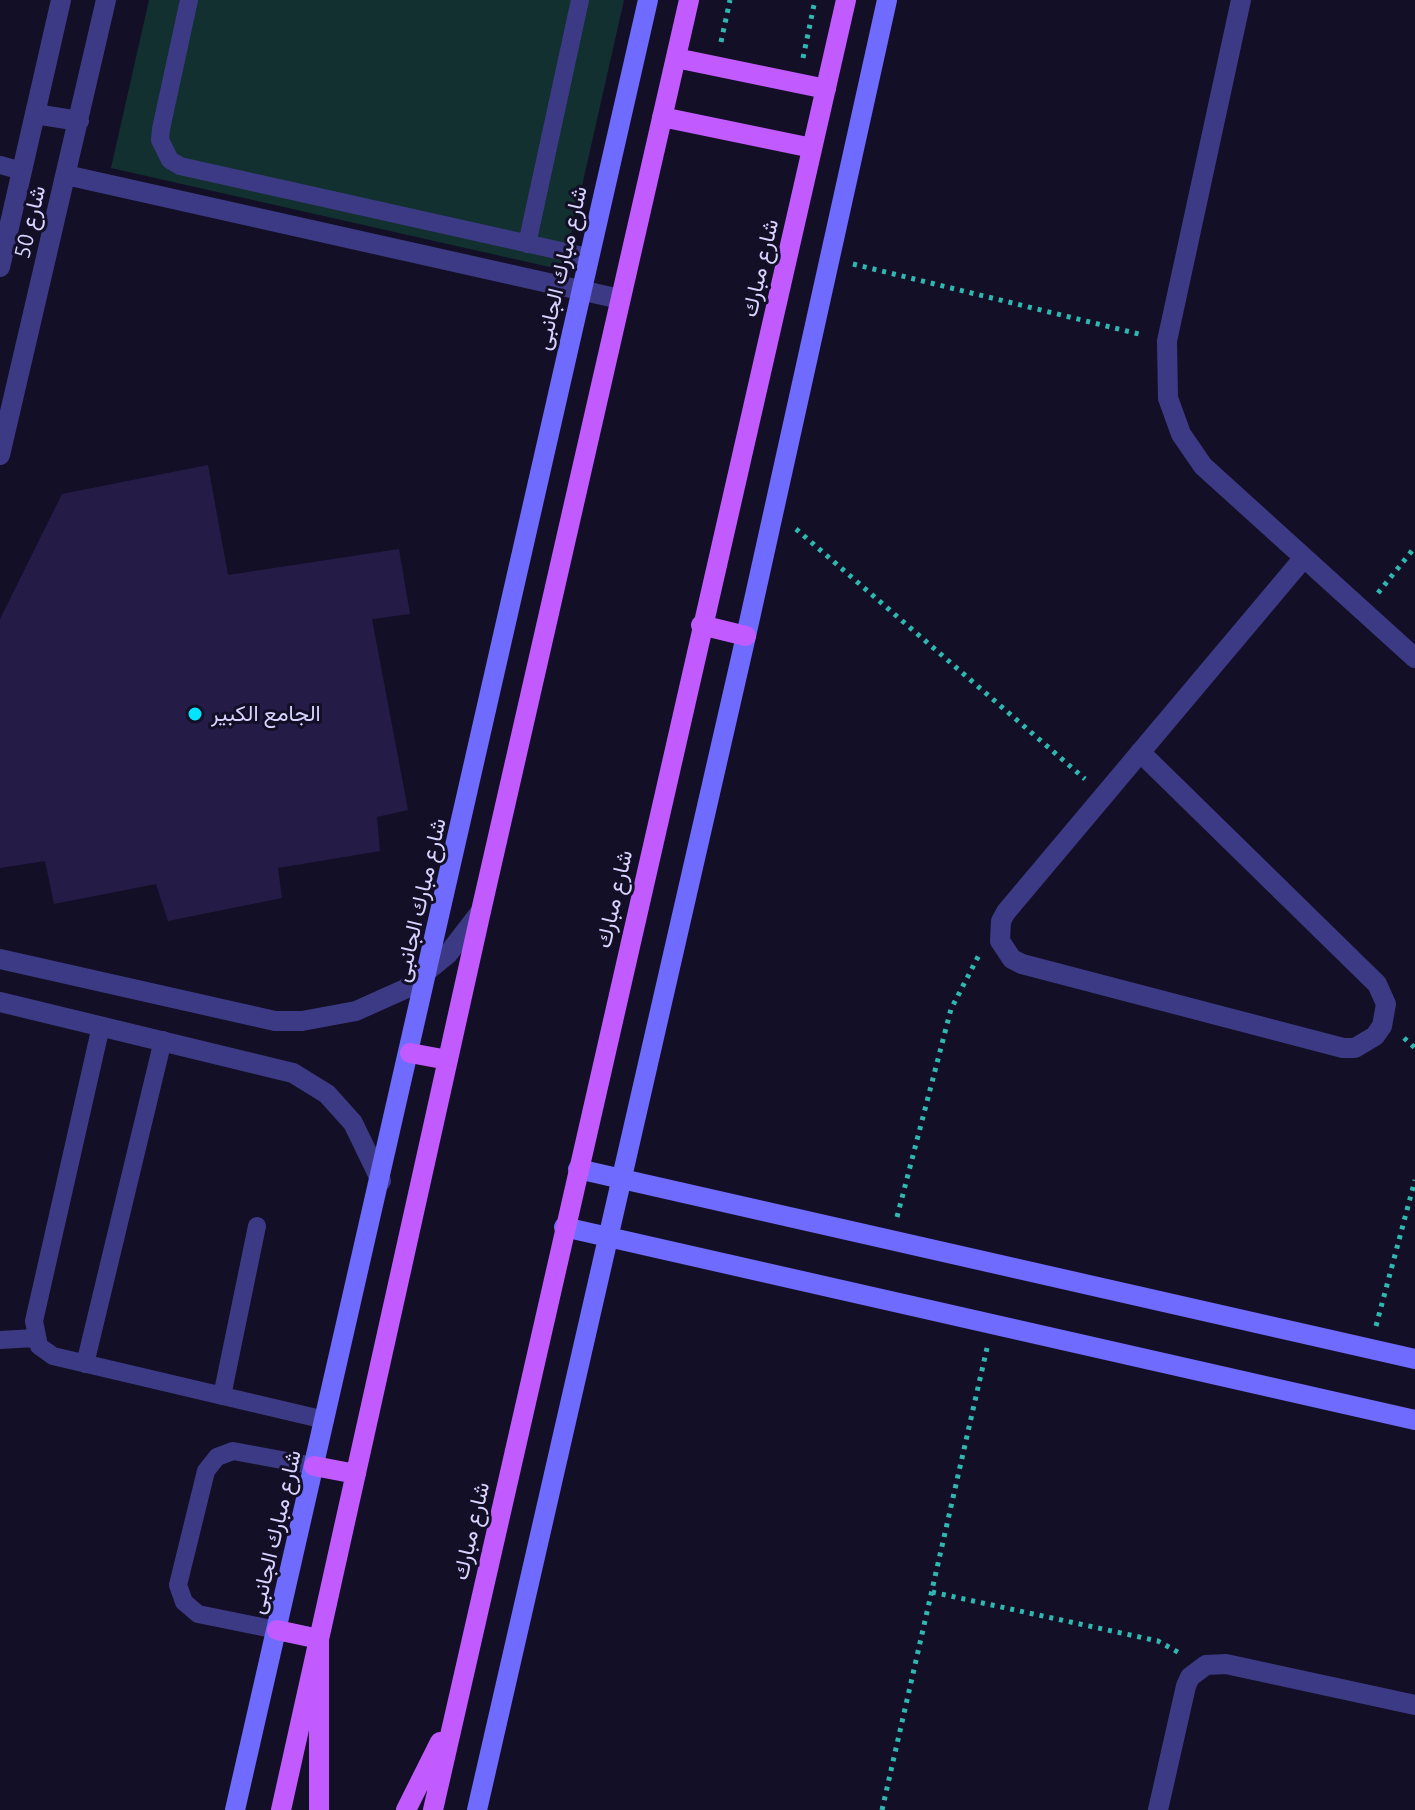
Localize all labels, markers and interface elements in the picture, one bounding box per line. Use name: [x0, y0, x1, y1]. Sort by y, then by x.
street label: شارع 50: [9, 183, 51, 261]
street label: شارع مبارك الجانبى: [529, 184, 593, 352]
street label: شارع مبارك: [736, 216, 784, 320]
place label: الجامع الكبير: [211, 701, 321, 727]
marker: الجامع الكبير: [186, 705, 204, 723]
street label: شارع مبارك الجانبى: [388, 816, 452, 984]
street label: شارع مبارك: [590, 847, 638, 951]
street label: شارع مبارك الجانبى: [243, 1448, 307, 1616]
street label: شارع مبارك: [447, 1479, 495, 1583]

